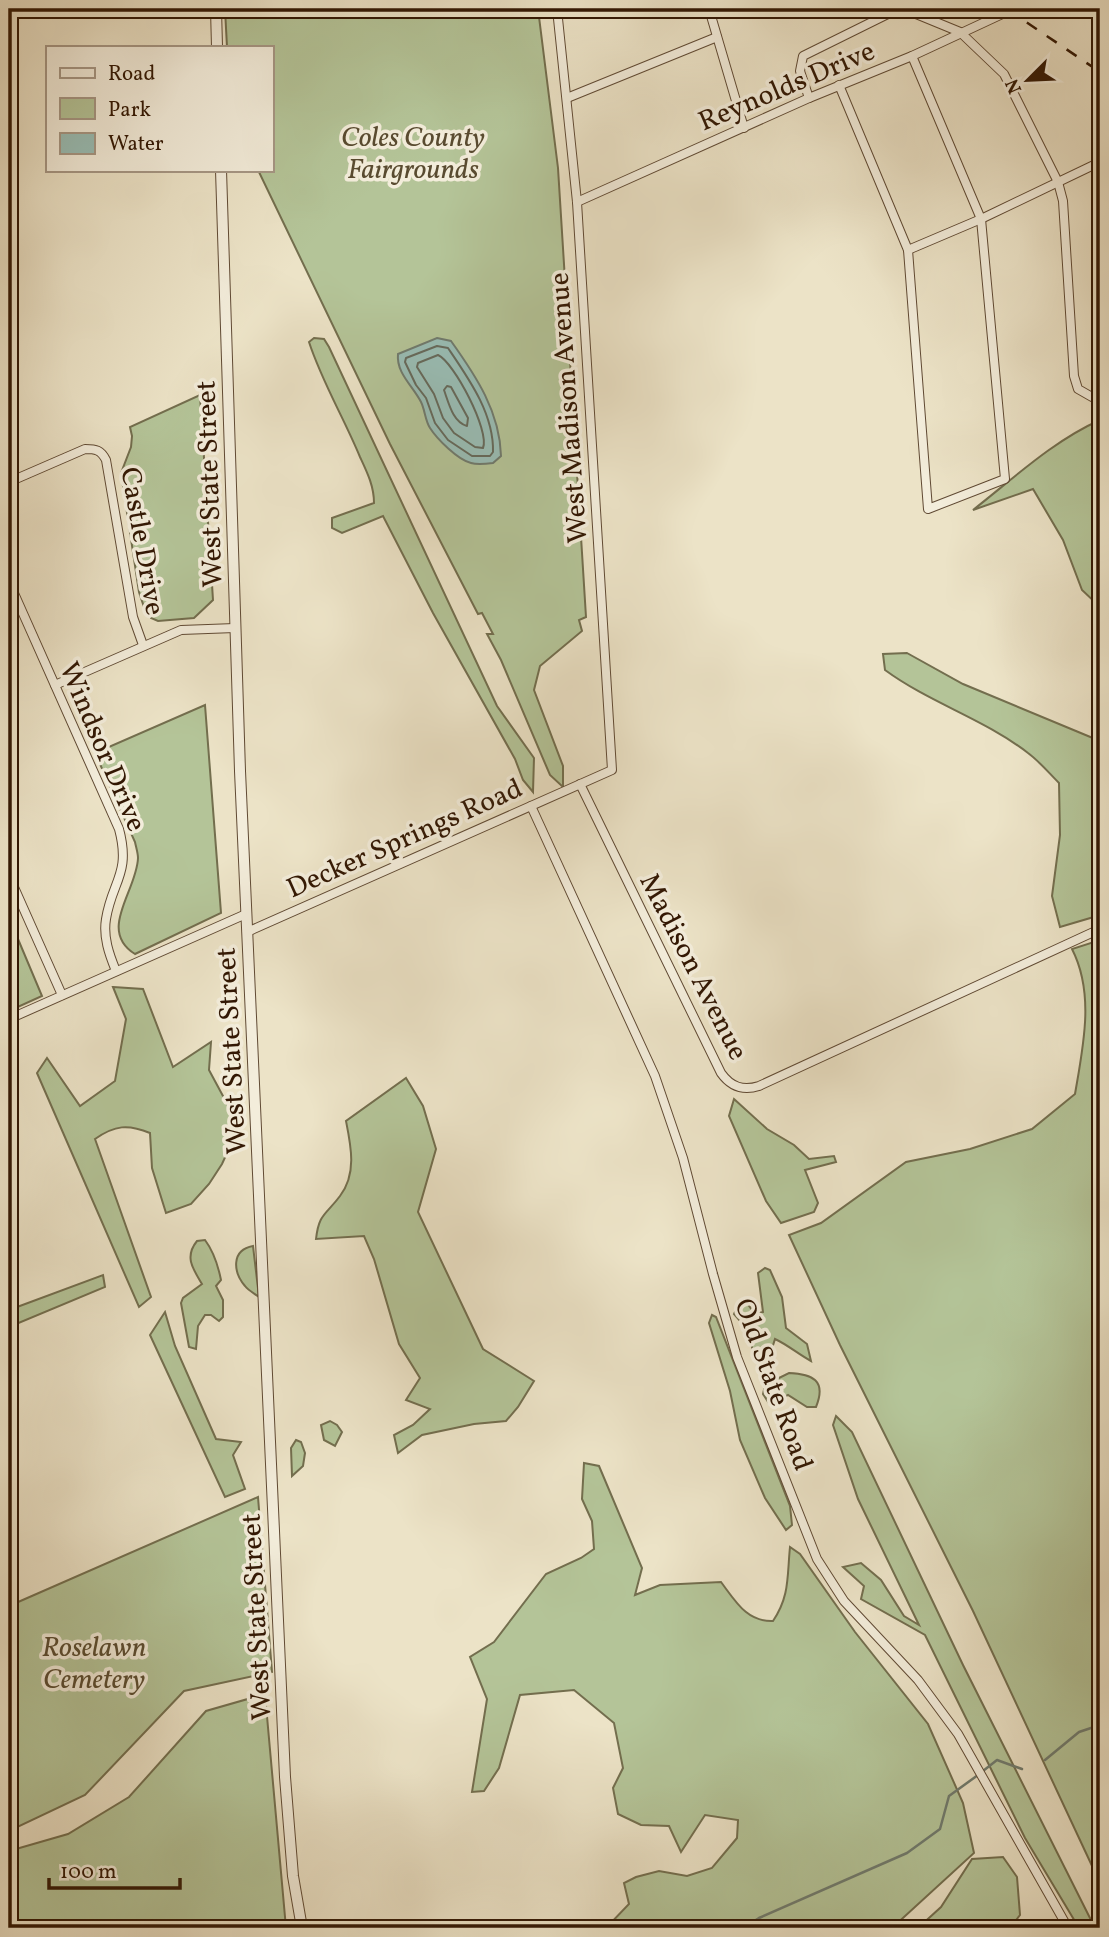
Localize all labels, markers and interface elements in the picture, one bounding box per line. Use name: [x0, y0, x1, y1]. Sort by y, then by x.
street label: Reynolds Drive: [693, 33, 881, 142]
legend: [46, 46, 273, 172]
north arrow: [993, 46, 1064, 116]
text: Road: [108, 60, 155, 89]
text: N: [1000, 74, 1029, 98]
text: Park: [108, 96, 151, 125]
park label: Coles County Fairgrounds: [341, 119, 485, 190]
text: Water: [108, 130, 164, 159]
street label: West Madison Avenue: [541, 271, 598, 545]
street label: West State Street: [187, 380, 234, 588]
street label: Castle Drive: [109, 464, 174, 619]
street label: Windsor Drive: [48, 656, 155, 838]
street label: Decker Springs Road: [281, 770, 529, 909]
street label: Madison Avenue: [629, 867, 757, 1067]
street label: West State Street: [208, 946, 257, 1155]
street label: Old State Road: [723, 1293, 822, 1476]
street label: West State Street: [233, 1512, 282, 1721]
park label: Roselawn Cemetery: [42, 1629, 146, 1700]
scale bar: [49, 1846, 180, 1890]
text: 100 m: [60, 1858, 117, 1887]

